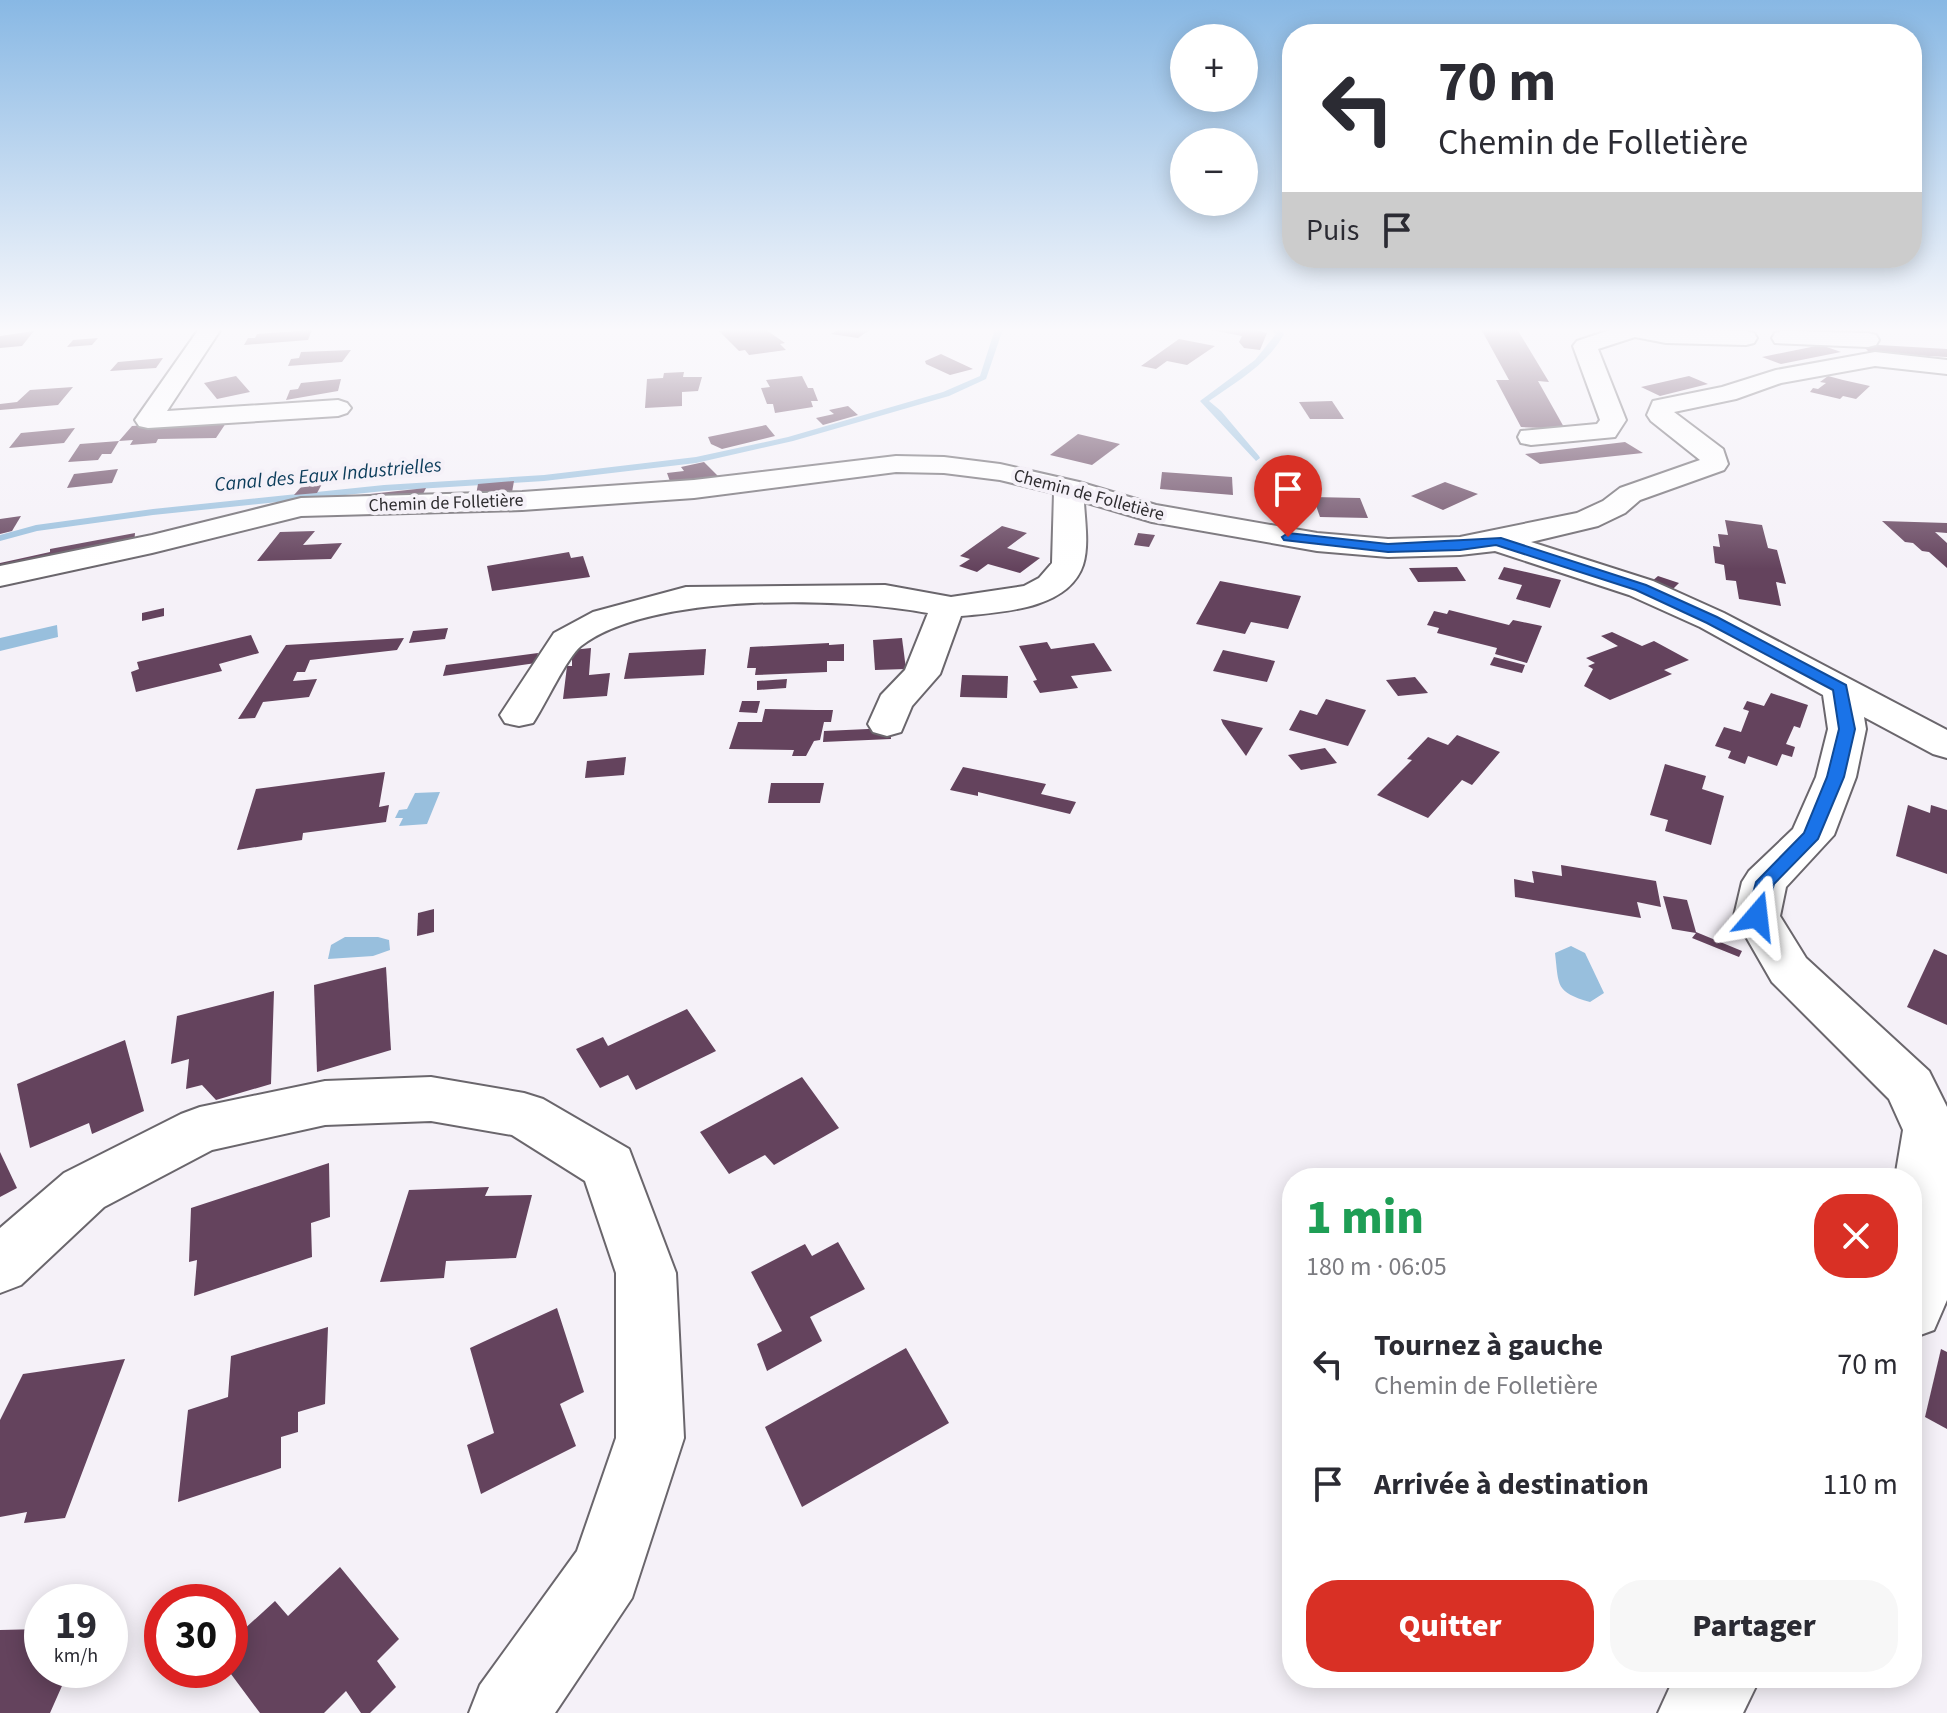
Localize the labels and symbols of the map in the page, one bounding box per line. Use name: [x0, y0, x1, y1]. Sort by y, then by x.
water label: Canal des Eaux Industrielles: [213, 451, 443, 499]
pin: [1254, 455, 1322, 537]
street label: Chemin de Folletière: [1011, 463, 1167, 527]
street label: Chemin de Folletière: [368, 488, 524, 518]
position arrow: [1715, 874, 1799, 958]
speed limit sign: 30: [144, 1584, 248, 1688]

